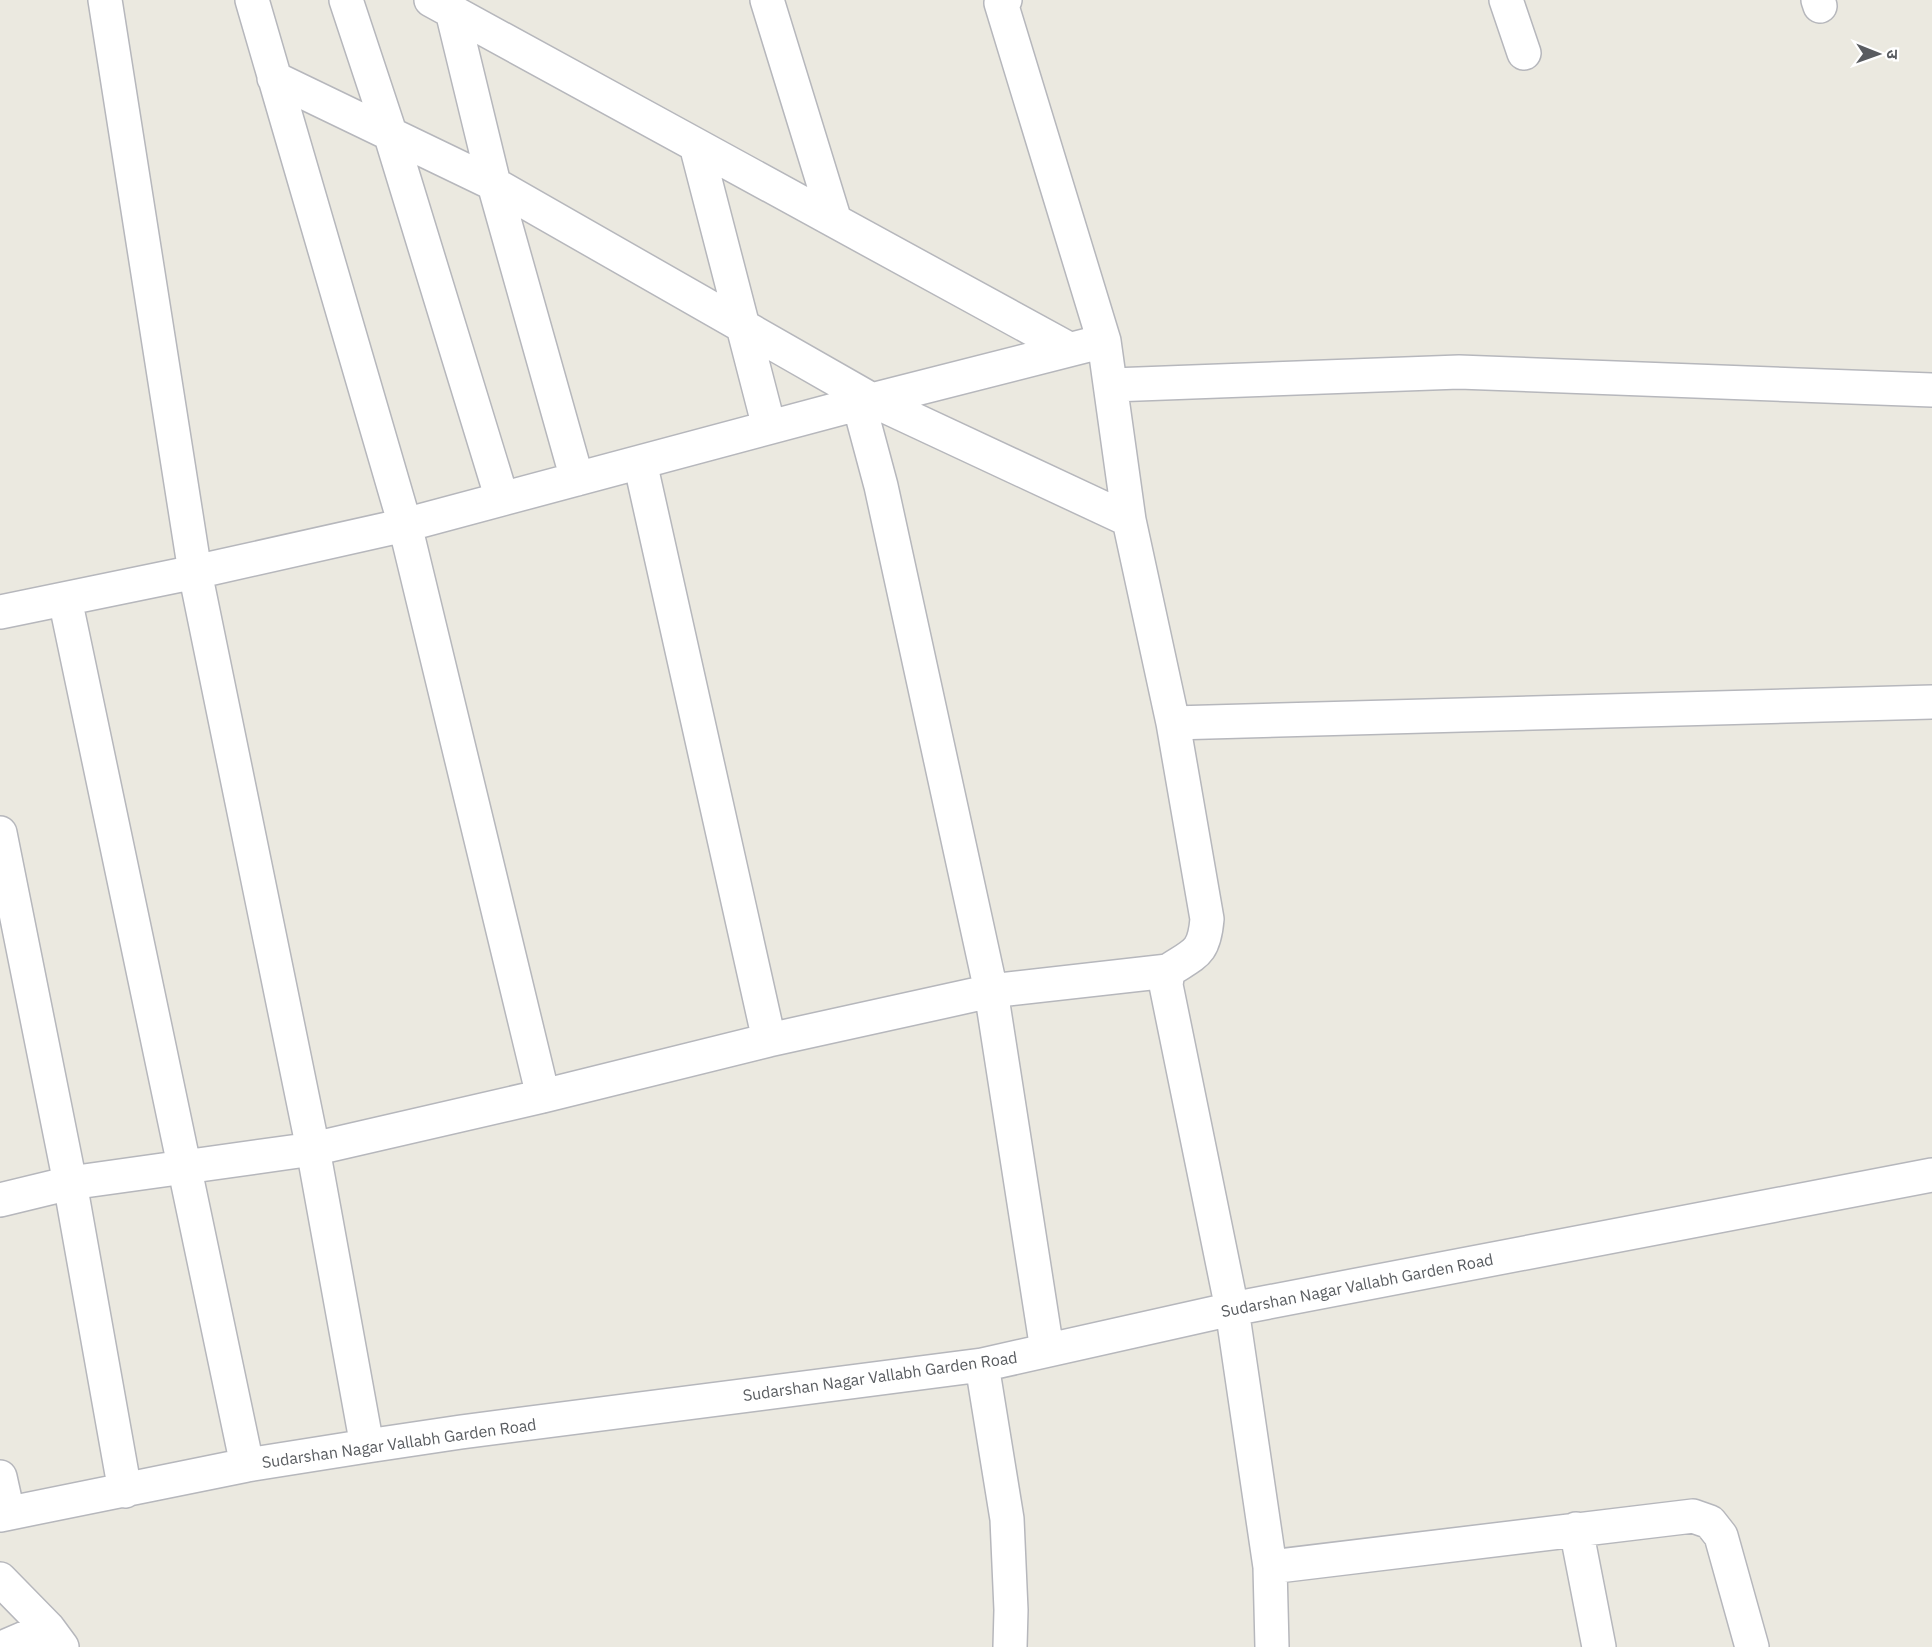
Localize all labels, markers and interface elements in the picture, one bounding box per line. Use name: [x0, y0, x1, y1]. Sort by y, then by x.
north arrow: [1848, 24, 1908, 84]
text: उ: [1883, 49, 1903, 60]
street label: Sudarshan Nagar Vallabh Garden Road: [1219, 1249, 1495, 1321]
street label: Sudarshan Nagar Vallabh Garden Road: [741, 1347, 1019, 1405]
street label: Sudarshan Nagar Vallabh Garden Road: [260, 1414, 538, 1472]

